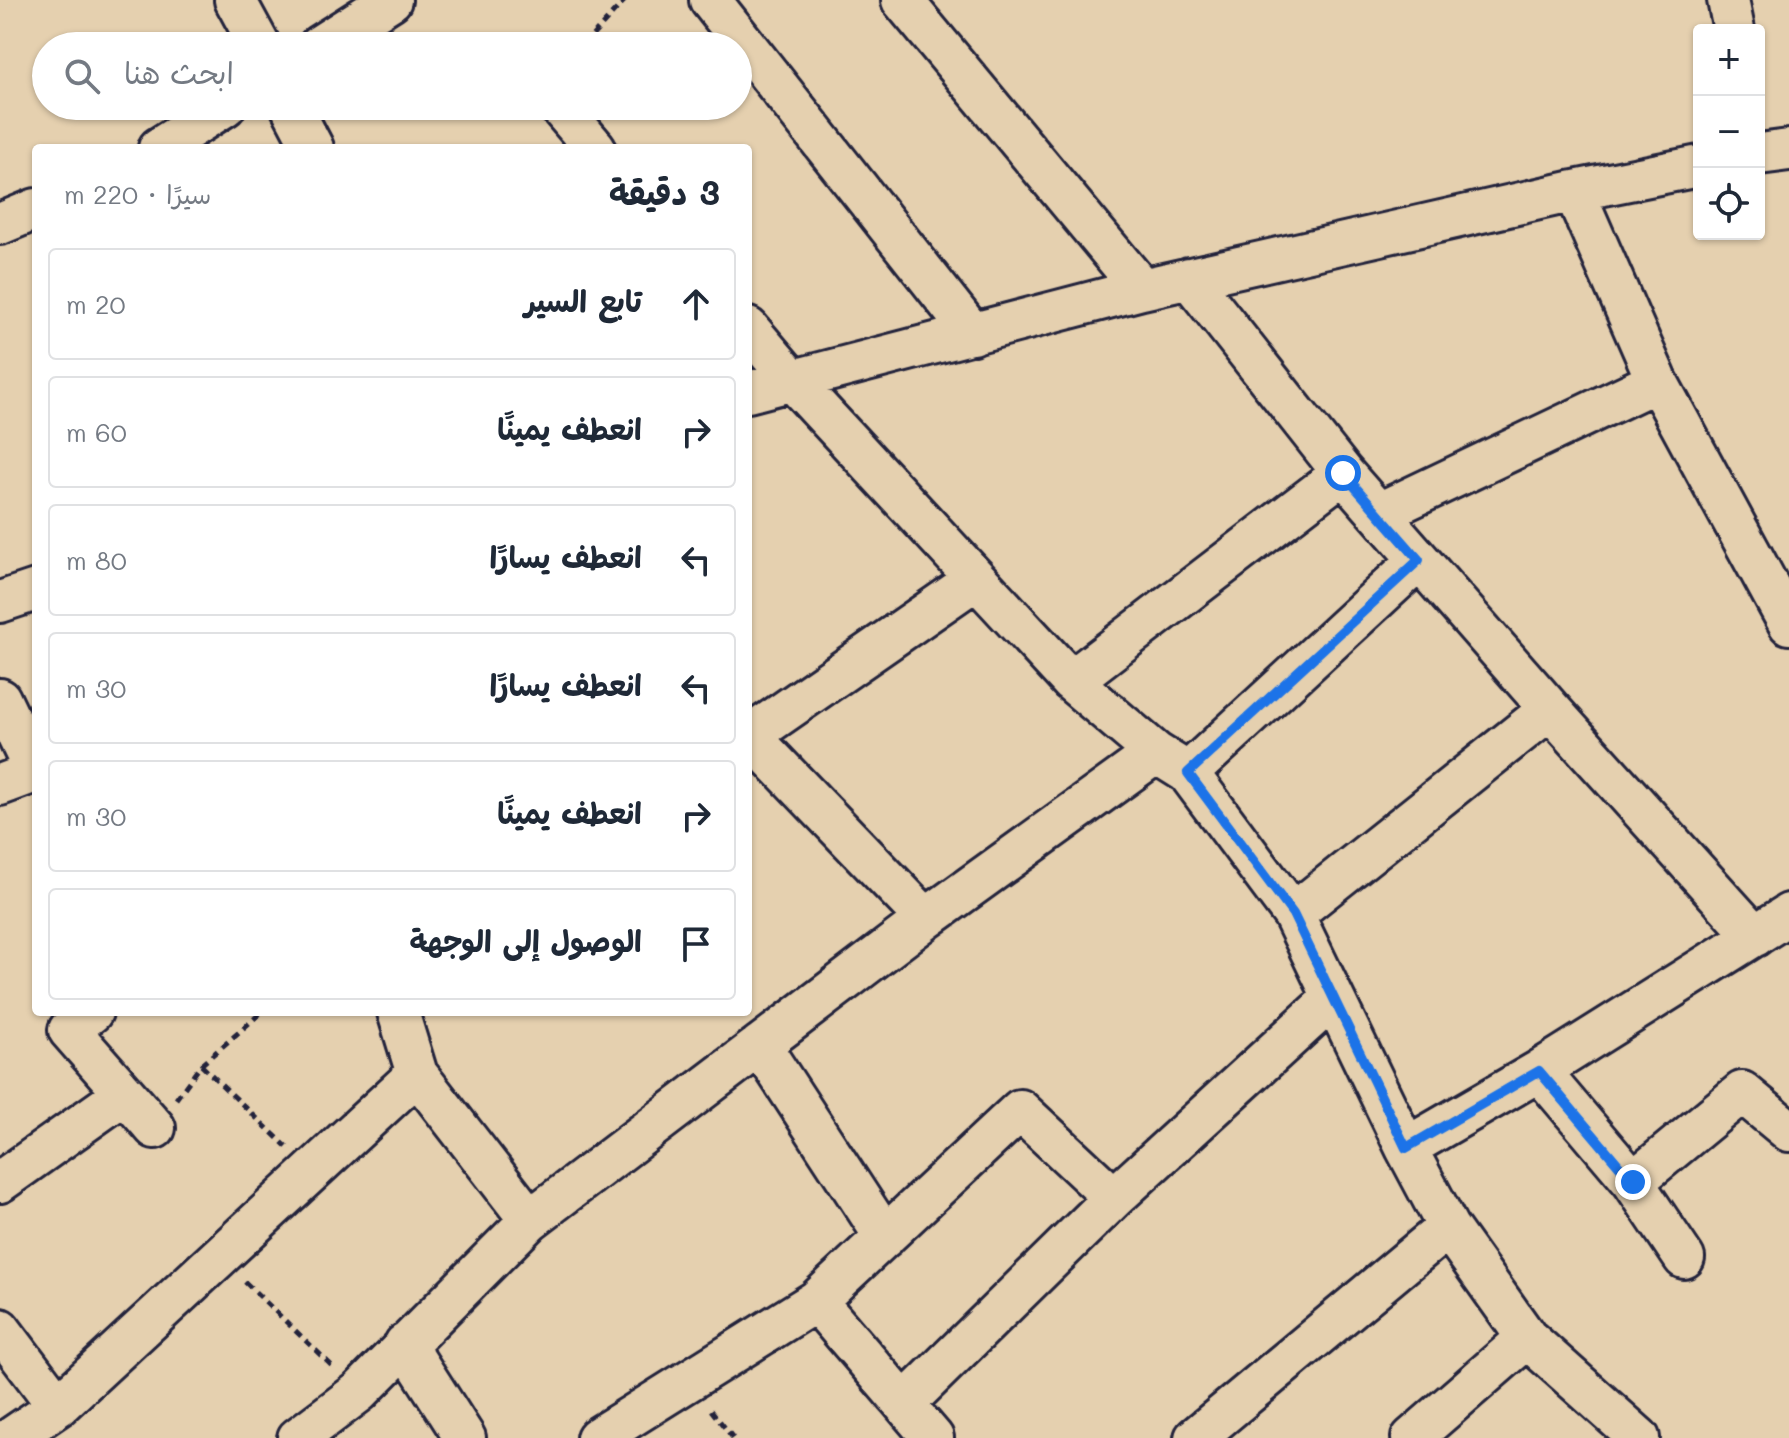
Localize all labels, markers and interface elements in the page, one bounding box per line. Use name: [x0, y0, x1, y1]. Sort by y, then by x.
map controls: [1693, 24, 1765, 240]
button: +: [1693, 24, 1765, 96]
search box: [32, 32, 752, 120]
text: ابحث هنا: [124, 52, 234, 92]
icon: search: [60, 54, 104, 98]
button: −: [1693, 96, 1765, 168]
button: locate: [1693, 168, 1765, 240]
text: 3 دقيقة: [609, 169, 720, 214]
text: سيرًا · 220 m: [64, 177, 211, 211]
text: تابع السير: [524, 280, 642, 320]
icon: ahead: [674, 282, 718, 326]
text: 20 m: [66, 287, 126, 321]
text: انعطف يمينًا: [497, 408, 642, 448]
icon: right: [674, 410, 718, 454]
text: 60 m: [66, 415, 127, 449]
route start: [1325, 455, 1361, 491]
text: انعطف يسارًا: [489, 536, 642, 576]
icon: left: [674, 538, 718, 582]
text: 80 m: [66, 543, 127, 577]
text: انعطف يسارًا: [489, 664, 642, 704]
icon: left: [674, 666, 718, 710]
text: 30 m: [66, 671, 126, 705]
text: انعطف يمينًا: [497, 792, 642, 832]
icon: right: [674, 794, 718, 838]
text: 30 m: [66, 799, 126, 833]
text: الوصول إلى الوجهة: [409, 920, 642, 960]
icon: arrive: [674, 922, 718, 966]
route end: [1615, 1164, 1651, 1200]

